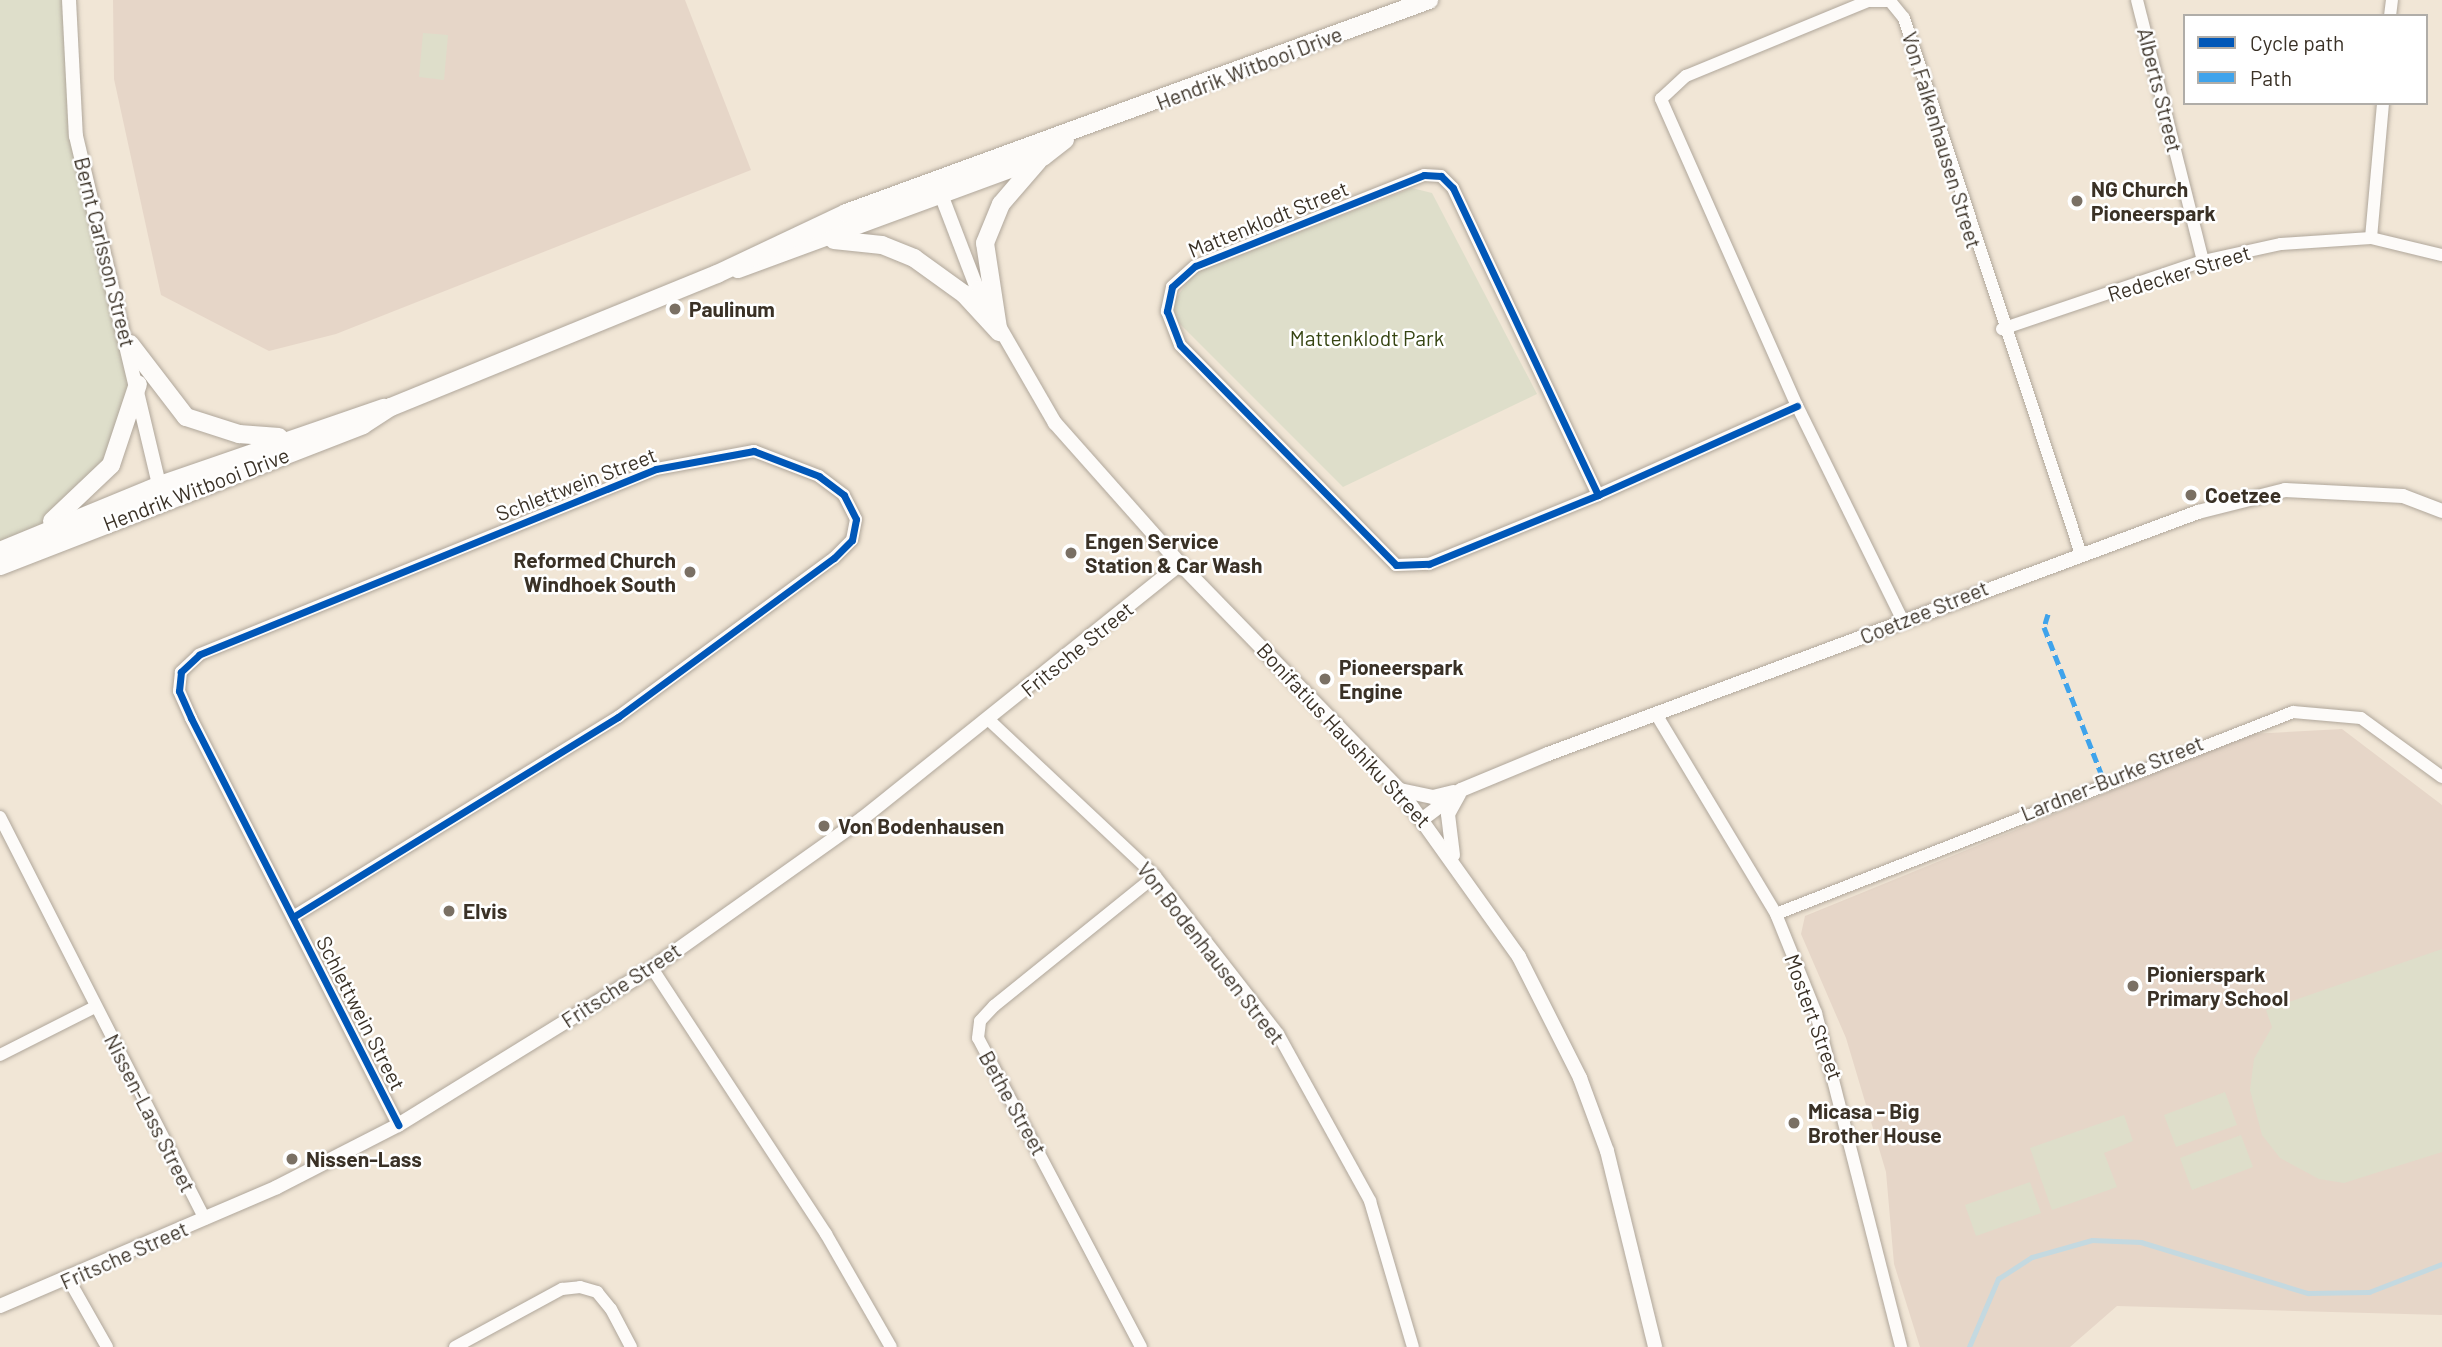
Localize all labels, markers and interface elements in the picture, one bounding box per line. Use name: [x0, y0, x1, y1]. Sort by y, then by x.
legend: [2183, 14, 2428, 105]
street label: Hendrik Witbooi Drive: [1152, 21, 1346, 115]
street label: Alberts Street: [2132, 25, 2188, 155]
street label: Von Falkenhausen Street: [1897, 29, 1987, 251]
text: Cycle path: [2250, 30, 2344, 55]
text: Path: [2250, 65, 2292, 90]
street label: Bernt Carlsson Street: [69, 154, 141, 350]
street label: Mattenklodt Street: [1184, 175, 1352, 263]
place label: NG Church Pioneerspark: [2091, 176, 2216, 226]
marker: NG Church Pioneerspark: [2069, 193, 2085, 209]
street label: Redecker Street: [2105, 239, 2253, 307]
place label: Paulinum: [689, 296, 775, 322]
marker: Paulinum: [667, 301, 683, 317]
park label: Mattenklodt Park: [1290, 325, 1444, 351]
street label: Hendrik Witbooi Drive: [99, 442, 293, 536]
street label: Schlettwein Street: [492, 442, 660, 526]
place label: Coetzee: [2205, 482, 2281, 508]
marker: Coetzee: [2183, 487, 2199, 503]
place label: Engen Service Station & Car Wash: [1085, 528, 1262, 578]
marker: Engen Service Station & Car Wash: [1063, 545, 1079, 561]
place label: Reformed Church Windhoek South: [514, 547, 676, 597]
marker: Reformed Church Windhoek South: [682, 564, 698, 580]
street label: Coetzee Street: [1856, 575, 1992, 649]
street label: Fritsche Street: [1016, 596, 1138, 702]
street label: Bonifatius Haushiku Street: [1252, 637, 1436, 833]
place label: Pioneerspark Engine: [1339, 654, 1464, 704]
marker: Pioneerspark Engine: [1317, 671, 1333, 687]
street label: Lardner-Burke Street: [2017, 730, 2207, 826]
place label: Von Bodenhausen: [838, 813, 1004, 839]
marker: Von Bodenhausen: [816, 818, 832, 834]
street label: Von Bodenhausen Street: [1132, 857, 1290, 1049]
place label: Elvis: [463, 898, 507, 924]
marker: Elvis: [441, 903, 457, 919]
street label: Schlettwein Street: [311, 932, 411, 1094]
street label: Fritsche Street: [557, 937, 685, 1033]
street label: Mostert Street: [1780, 951, 1848, 1083]
place label: Pionierspark Primary School: [2147, 961, 2288, 1011]
marker: Pionierspark Primary School: [2125, 978, 2141, 994]
street label: Nissen-Lass Street: [99, 1030, 201, 1196]
street label: Bethe Street: [974, 1046, 1052, 1160]
place label: Micasa - Big Brother House: [1808, 1098, 1942, 1148]
marker: Micasa - Big Brother House: [1786, 1115, 1802, 1131]
place label: Nissen-Lass: [306, 1146, 422, 1172]
marker: Nissen-Lass: [284, 1151, 300, 1167]
street label: Fritsche Street: [56, 1216, 192, 1294]

